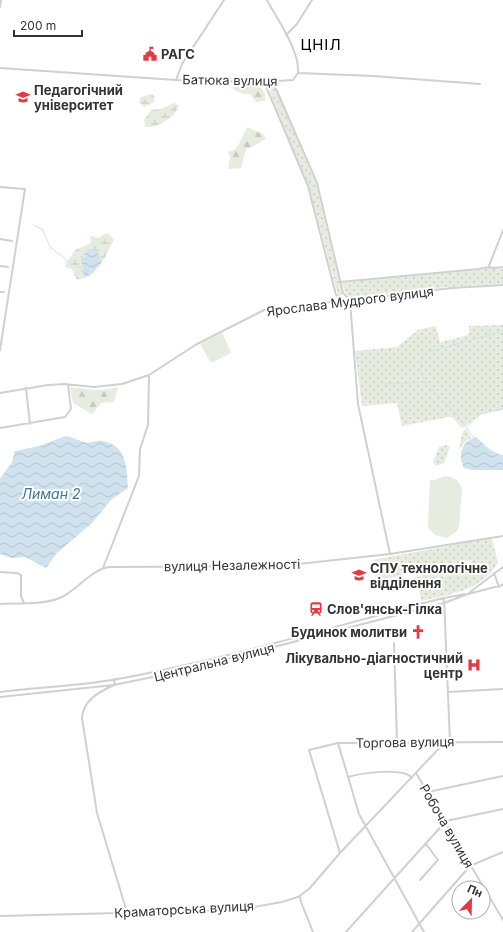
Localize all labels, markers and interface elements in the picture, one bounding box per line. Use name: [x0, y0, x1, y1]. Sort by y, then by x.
scale bar: [14, 12, 82, 38]
text: 200 m: [20, 18, 56, 33]
district label: ЦНІЛ: [300, 35, 342, 54]
public building icon: РАГС: [142, 46, 158, 62]
place label: РАГС: [161, 46, 195, 62]
street label: Батюка вулиця: [182, 71, 278, 89]
place label: Педагогічний університет: [34, 82, 123, 113]
school or university icon: Педагогічний університет: [15, 89, 31, 105]
street label: Ярослава Мудрого вулиця: [266, 283, 434, 319]
water label: Лиман 2: [22, 485, 81, 502]
street label: вулиця Незалежності: [164, 556, 300, 574]
place label: СПУ технологічне відділення: [370, 560, 488, 591]
school or university icon: СПУ технологічне відділення: [351, 567, 367, 583]
station icon: Слов'янськ-Гілка: [308, 601, 324, 617]
place label: Слов'янськ-Гілка: [327, 601, 442, 617]
place label: Будинок молитви: [291, 624, 407, 640]
church icon: Будинок молитви: [410, 624, 426, 640]
street label: Центральна вулиця: [152, 639, 276, 685]
place label: Лікувально-діагностичний центр: [285, 650, 463, 681]
hospital icon: Лікувально-діагностичний центр: [466, 657, 482, 673]
street label: Торгова вулиця: [355, 733, 455, 751]
street label: Робоча вулиця: [416, 781, 478, 871]
north arrow: [451, 880, 491, 920]
text: Пн: [465, 881, 485, 900]
street label: Краматорська вулиця: [114, 897, 254, 921]

